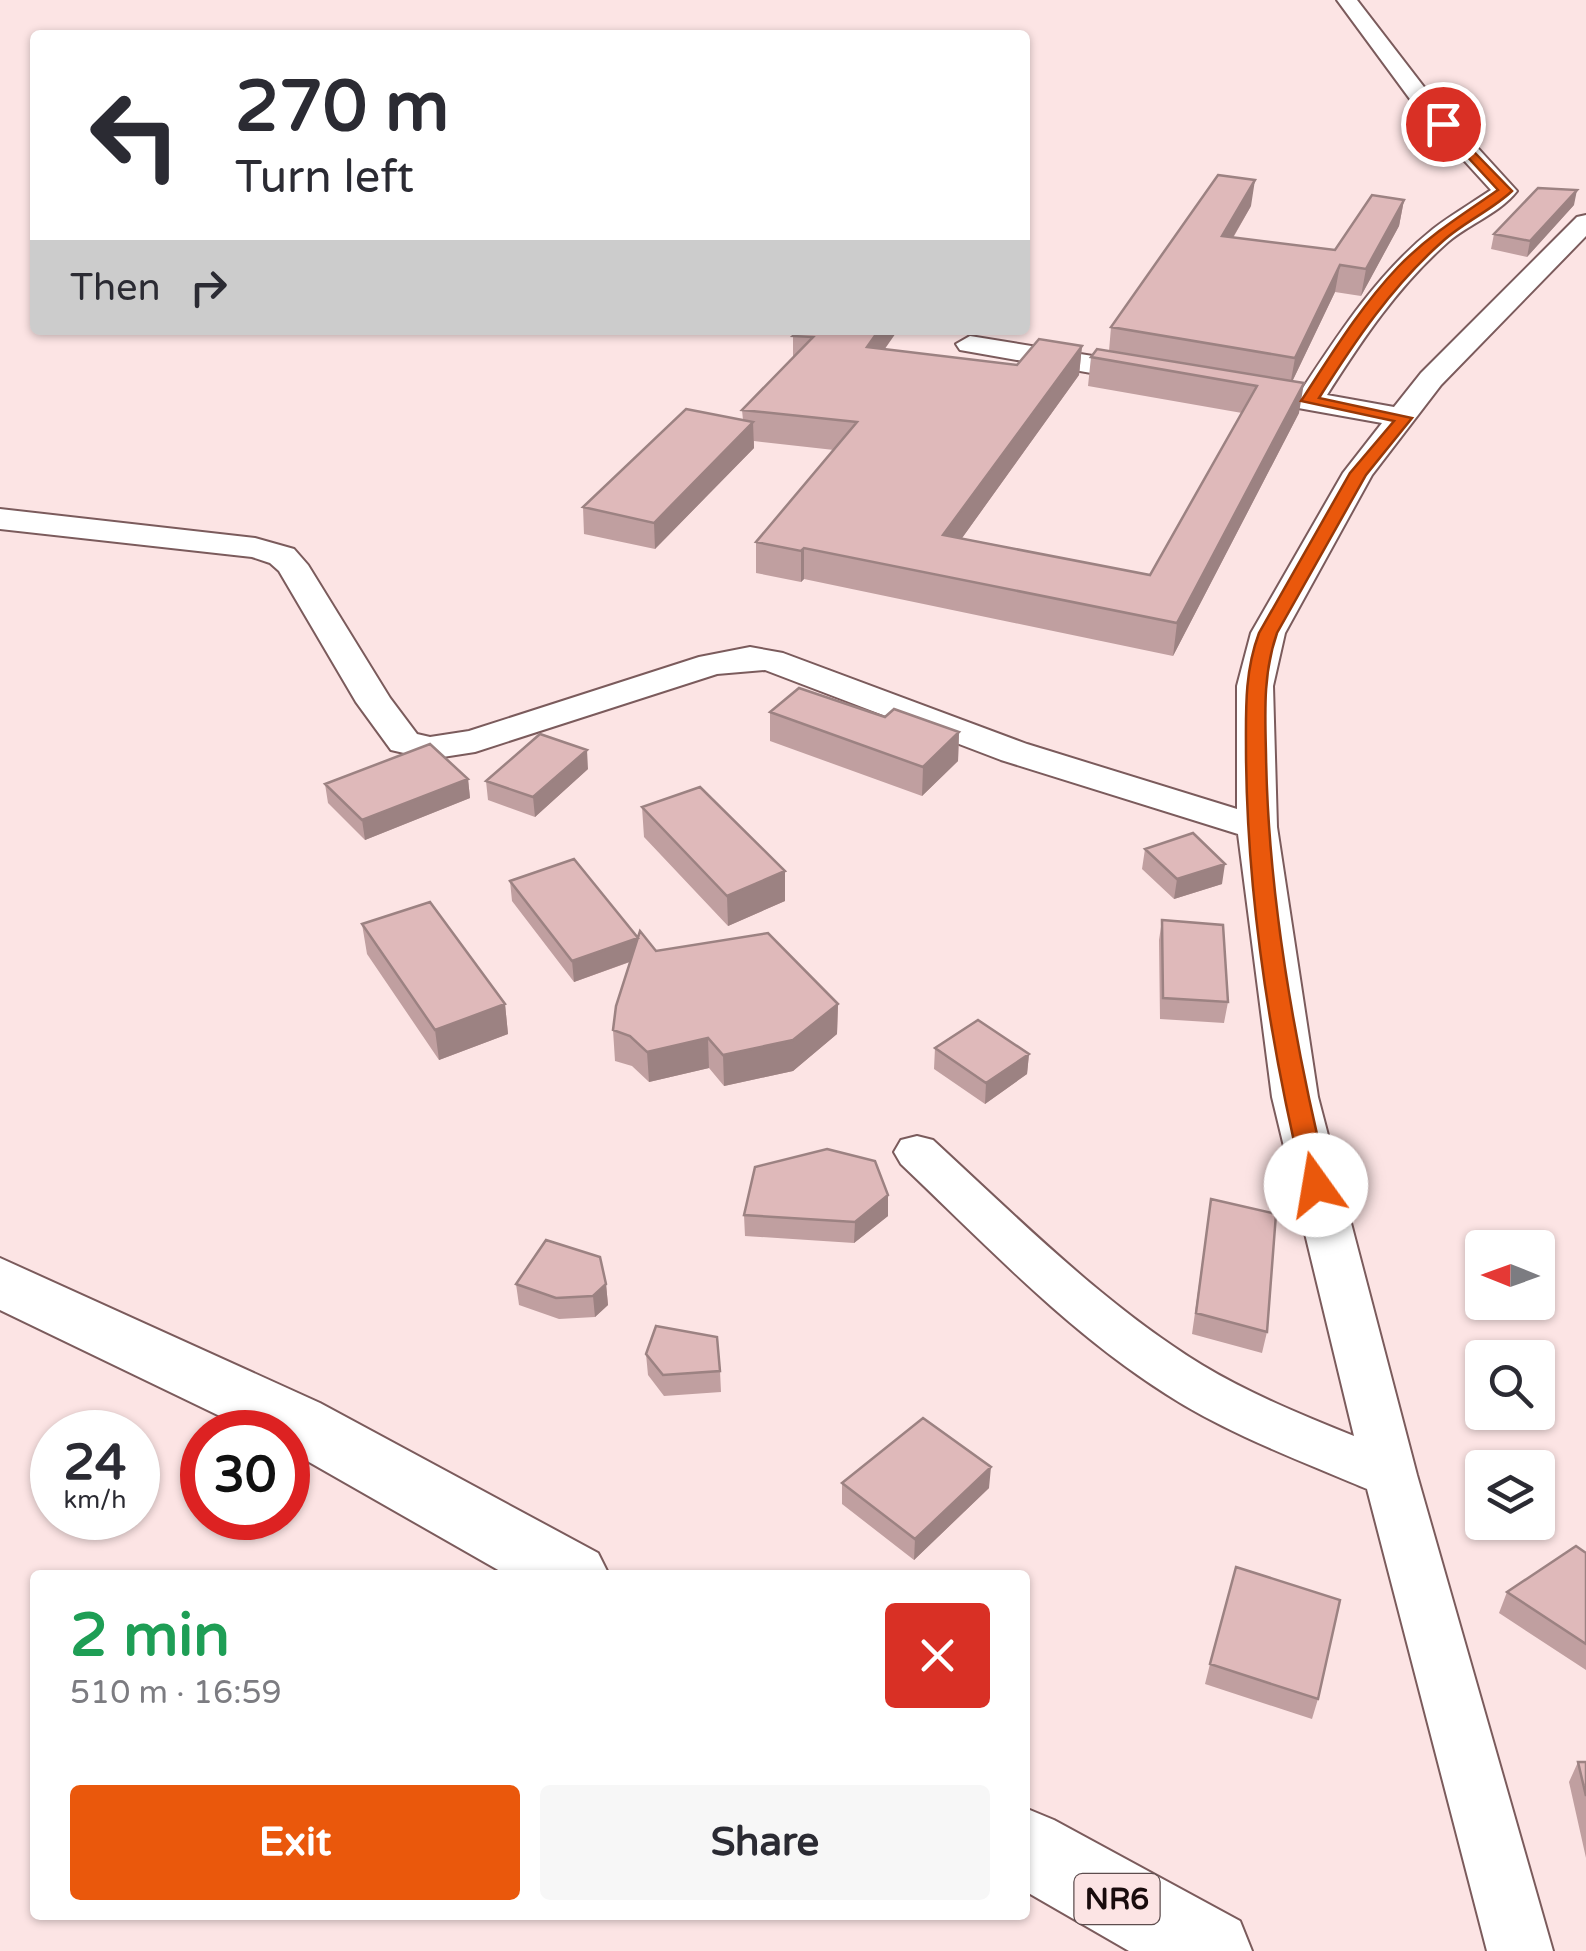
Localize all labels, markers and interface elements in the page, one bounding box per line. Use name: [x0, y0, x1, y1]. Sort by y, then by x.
text: 270 m: [235, 66, 449, 150]
icon: left: [70, 70, 200, 200]
pin: [1401, 82, 1486, 167]
icon: arrive: [1416, 97, 1471, 152]
text: Turn left: [235, 151, 414, 205]
icon: right: [181, 260, 236, 315]
text: Then: [70, 265, 161, 311]
position arrow: [1264, 1133, 1368, 1237]
north arrow: [1465, 1230, 1555, 1320]
map controls: [1465, 1230, 1555, 1540]
button: search: [1465, 1340, 1555, 1430]
speed limit sign: 30: [180, 1410, 310, 1540]
text: 24: [64, 1433, 126, 1493]
button: layers: [1465, 1450, 1555, 1540]
text: km/h: [64, 1485, 126, 1515]
text: 2 min: [70, 1600, 230, 1672]
button: close: [885, 1603, 990, 1708]
text: 510 m · 16:59: [70, 1674, 282, 1712]
button: Exit: [70, 1785, 520, 1900]
button: Share: [540, 1785, 990, 1900]
road number: NR6: [1074, 1874, 1160, 1924]

